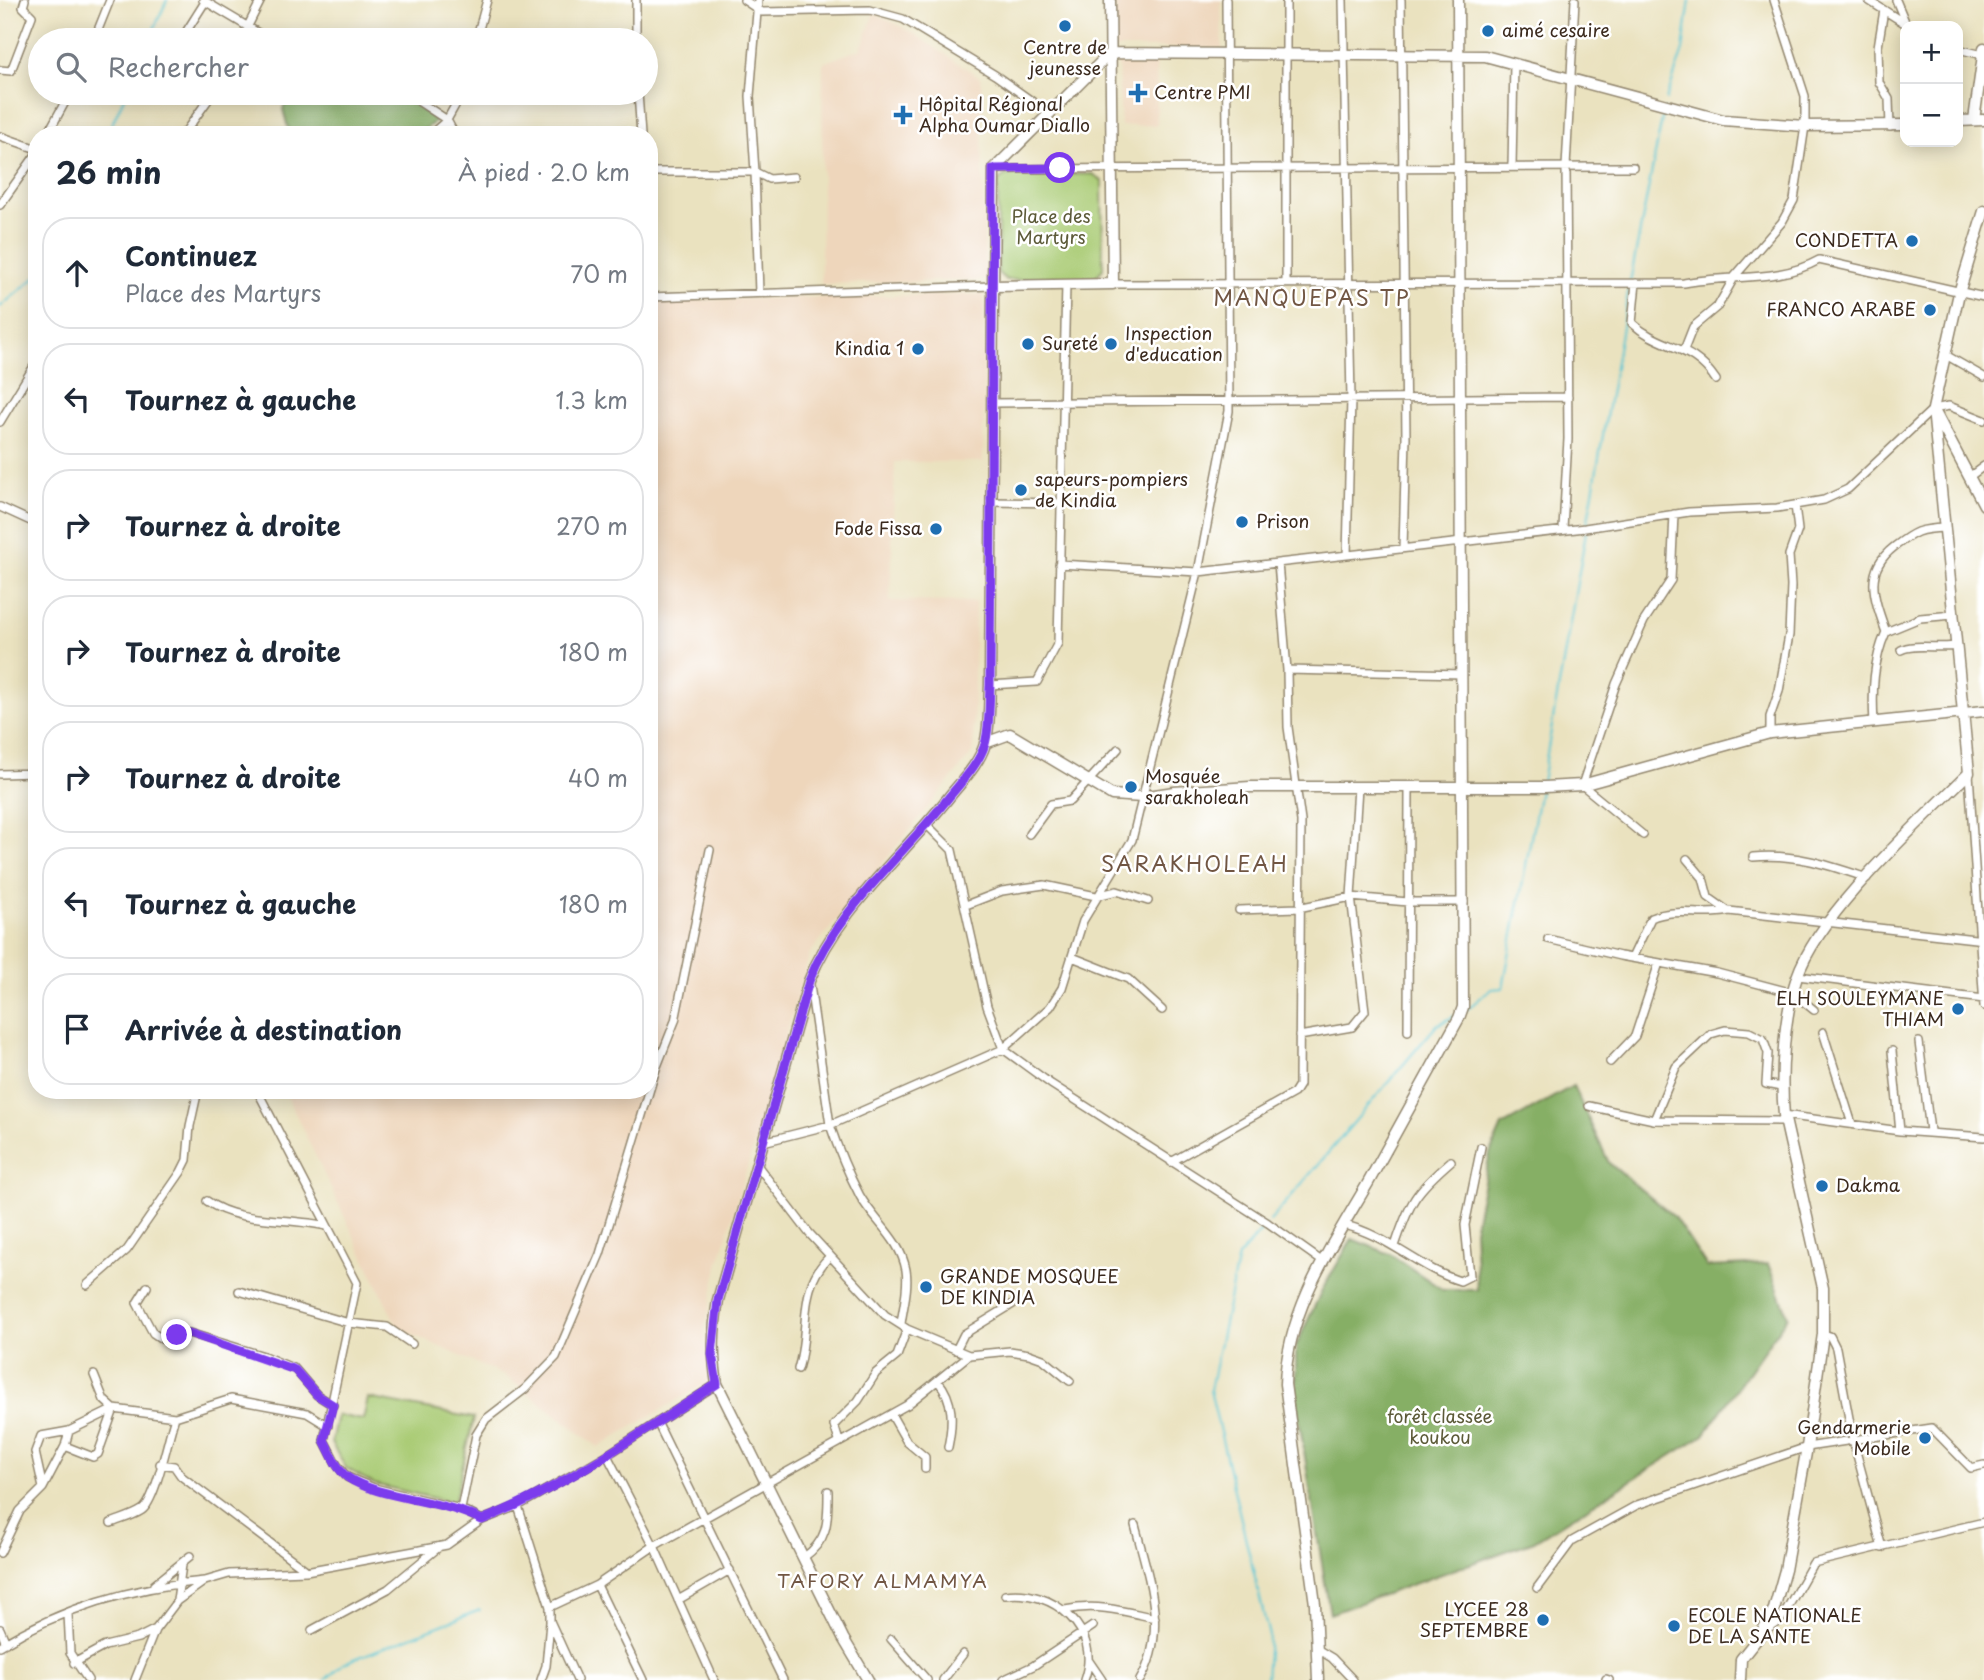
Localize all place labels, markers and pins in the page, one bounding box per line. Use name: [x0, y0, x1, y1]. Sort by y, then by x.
place label: aimé cesaire: [1502, 16, 1610, 43]
marker: Centre de jeunesse: [1057, 18, 1073, 34]
marker: aimé cesaire: [1480, 23, 1496, 39]
place label: Centre de jeunesse: [1023, 33, 1107, 81]
place label: Centre PMI: [1154, 78, 1251, 105]
marker: Centre PMI: [1128, 83, 1148, 103]
place label: Hôpital Régional Alpha Oumar Diallo: [919, 90, 1090, 138]
marker: Hôpital Régional Alpha Oumar Diallo: [893, 105, 913, 125]
place label: CONDETTA: [1795, 226, 1898, 253]
marker: CONDETTA: [1904, 233, 1920, 249]
place label: FRANCO ARABE: [1766, 295, 1916, 322]
marker: FRANCO ARABE: [1922, 302, 1938, 318]
place label: Inspection d'education: [1125, 319, 1223, 367]
place label: Sureté: [1042, 329, 1099, 356]
place label: Kindia 1: [834, 334, 904, 361]
marker: Sureté: [1020, 336, 1036, 352]
marker: Inspection d'education: [1103, 336, 1119, 352]
marker: Kindia 1: [910, 341, 926, 357]
place label: sapeurs-pompiers de Kindia: [1035, 465, 1188, 513]
marker: sapeurs-pompiers de Kindia: [1013, 482, 1029, 498]
place label: Prison: [1256, 507, 1309, 534]
place label: Fode Fissa: [834, 514, 923, 541]
marker: Prison: [1234, 514, 1250, 530]
marker: Fode Fissa: [928, 521, 944, 537]
place label: Mosquée sarakholeah: [1145, 762, 1249, 810]
marker: Mosquée sarakholeah: [1123, 779, 1139, 795]
place label: ELH SOULEYMANE THIAM: [1776, 984, 1944, 1032]
marker: ELH SOULEYMANE THIAM: [1950, 1001, 1966, 1017]
place label: Dakma: [1836, 1171, 1901, 1198]
marker: Dakma: [1814, 1178, 1830, 1194]
place label: GRANDE MOSQUEE DE KINDIA: [940, 1262, 1119, 1310]
marker: GRANDE MOSQUEE DE KINDIA: [918, 1279, 934, 1295]
place label: Gendarmerie Mobile: [1797, 1413, 1911, 1461]
marker: Gendarmerie Mobile: [1917, 1430, 1933, 1446]
place label: LYCEE 28 SEPTEMBRE: [1419, 1595, 1529, 1643]
place label: ECOLE NATIONALE DE LA SANTE: [1688, 1601, 1862, 1649]
marker: LYCEE 28 SEPTEMBRE: [1535, 1612, 1551, 1628]
marker: ECOLE NATIONALE DE LA SANTE: [1666, 1618, 1682, 1634]

